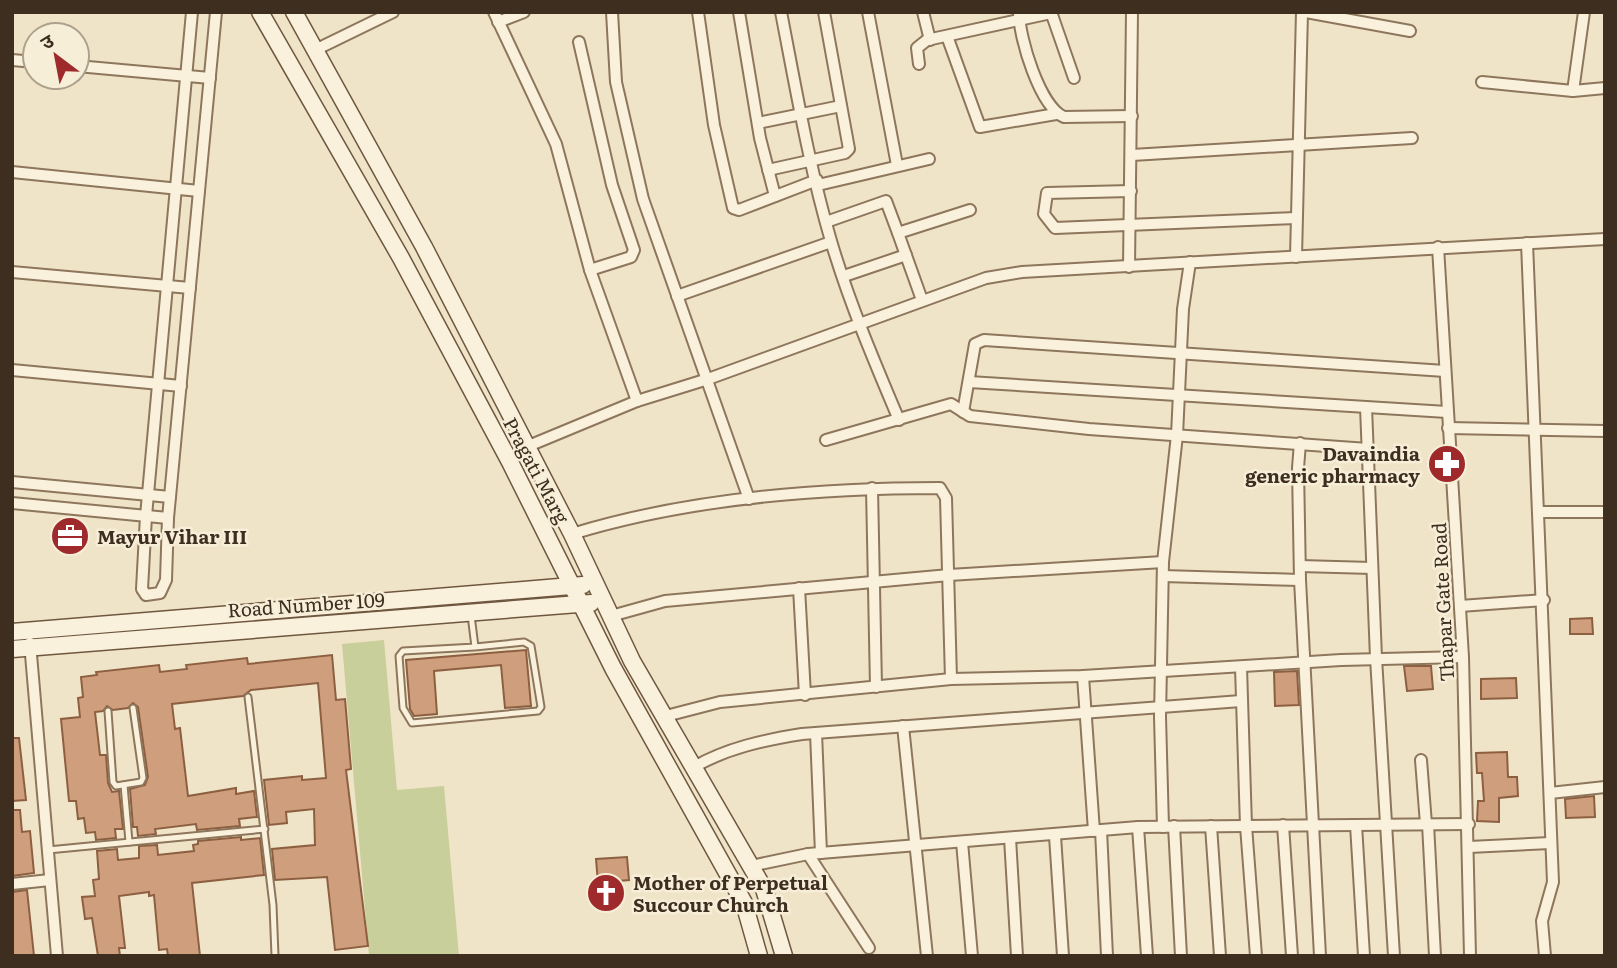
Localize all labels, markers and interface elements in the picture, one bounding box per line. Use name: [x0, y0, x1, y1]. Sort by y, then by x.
north arrow: [21, 21, 91, 91]
text: उ: [34, 25, 59, 56]
street label: Pragati Marg: [497, 412, 577, 529]
place label: Davaindia generic pharmacy: [1245, 439, 1420, 489]
pharmacy icon: Davaindia generic pharmacy: [1426, 443, 1468, 485]
office icon: Mayur Vihar III: [49, 515, 91, 557]
street label: Thapar Gate Road: [1424, 521, 1460, 682]
place label: Mayur Vihar III: [97, 522, 247, 550]
street label: Road Number 109: [226, 585, 386, 623]
place label: Mother of Perpetual Succour Church: [633, 868, 828, 918]
church icon: Mother of Perpetual Succour Church: [585, 872, 627, 914]

